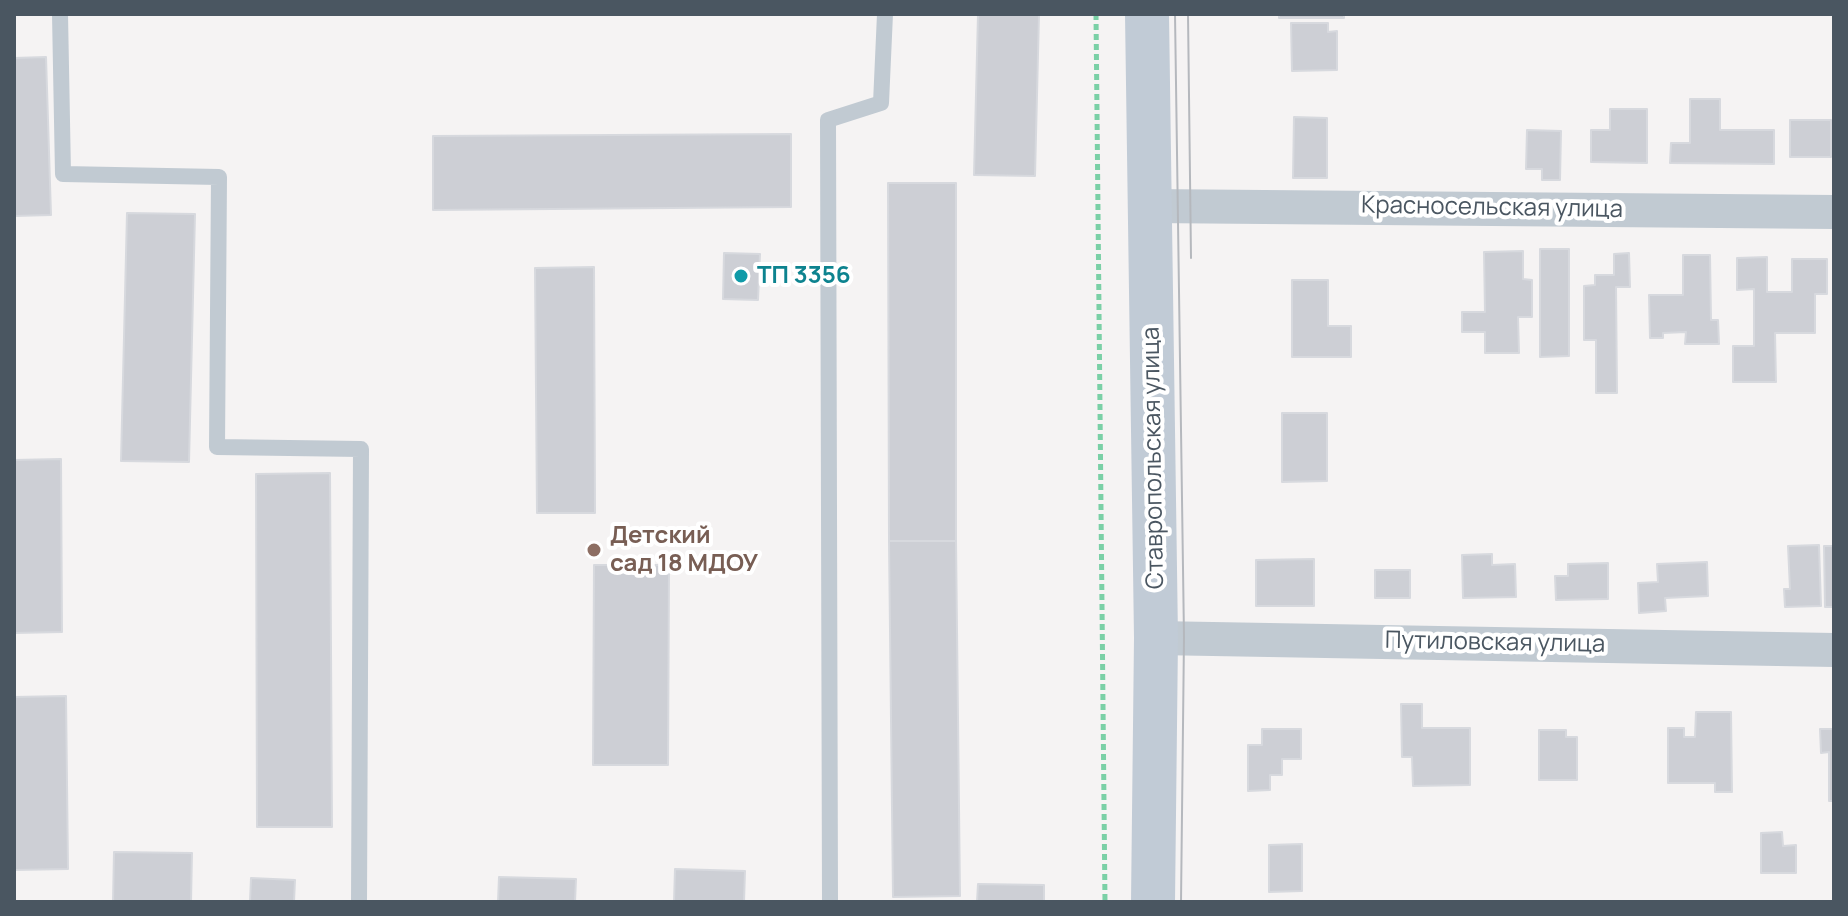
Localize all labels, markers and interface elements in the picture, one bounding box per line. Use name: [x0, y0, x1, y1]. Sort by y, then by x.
street label: Красносельская улица: [1361, 191, 1623, 225]
place label: ТП 3356: [757, 262, 851, 290]
marker: ТП 3356: [732, 267, 750, 285]
street label: Ставропольская улица: [1137, 327, 1171, 589]
place label: Детский сад 18 МДОУ: [610, 522, 758, 578]
marker: Детский сад 18 МДОУ: [585, 541, 603, 559]
street label: Путиловская улица: [1385, 627, 1605, 659]

